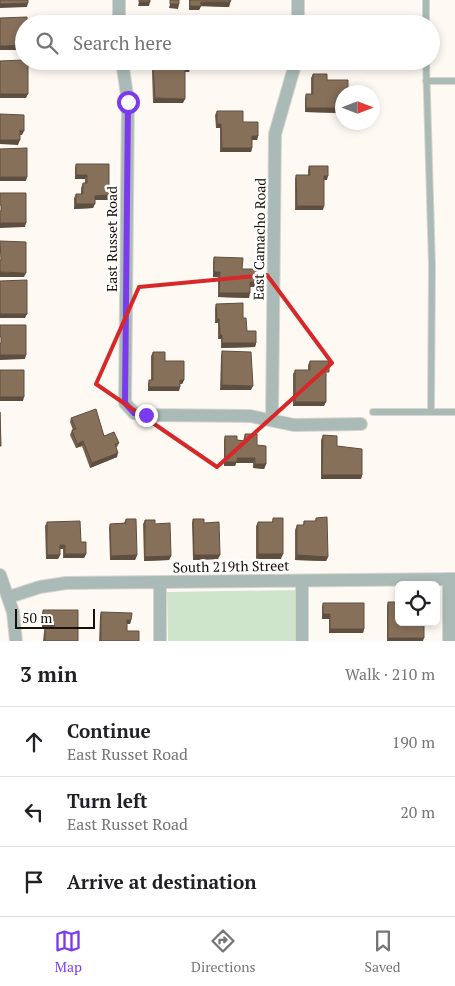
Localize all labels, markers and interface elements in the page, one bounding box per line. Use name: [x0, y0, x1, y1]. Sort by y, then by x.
search box: [15, 15, 440, 70]
icon: search: [33, 29, 61, 57]
text: Search here: [73, 30, 172, 55]
north arrow: [335, 85, 380, 130]
route start: [117, 91, 140, 114]
street label: East Camacho Road: [248, 177, 270, 300]
street label: East Russet Road: [102, 186, 121, 292]
route end: [135, 404, 158, 427]
street label: South 219th Street: [173, 555, 290, 577]
map controls: [395, 581, 440, 626]
button: locate: [395, 581, 440, 626]
scale bar: [15, 606, 95, 629]
text: 50 m: [22, 608, 52, 627]
text: 3 min: [20, 660, 77, 688]
text: Walk · 210 m: [345, 663, 435, 685]
text: Continue: [67, 718, 151, 743]
icon: ahead: [20, 728, 48, 756]
text: 190 m: [392, 731, 435, 753]
text: East Russet Road: [67, 743, 188, 765]
text: Turn left: [67, 788, 148, 813]
icon: left: [20, 798, 48, 826]
text: 20 m: [400, 801, 435, 823]
text: East Russet Road: [67, 813, 188, 835]
icon: arrive: [20, 868, 48, 896]
text: Arrive at destination: [67, 869, 256, 894]
tab: Map: [54, 927, 82, 976]
tab: Directions: [191, 927, 256, 976]
tab: Saved: [364, 927, 401, 976]

